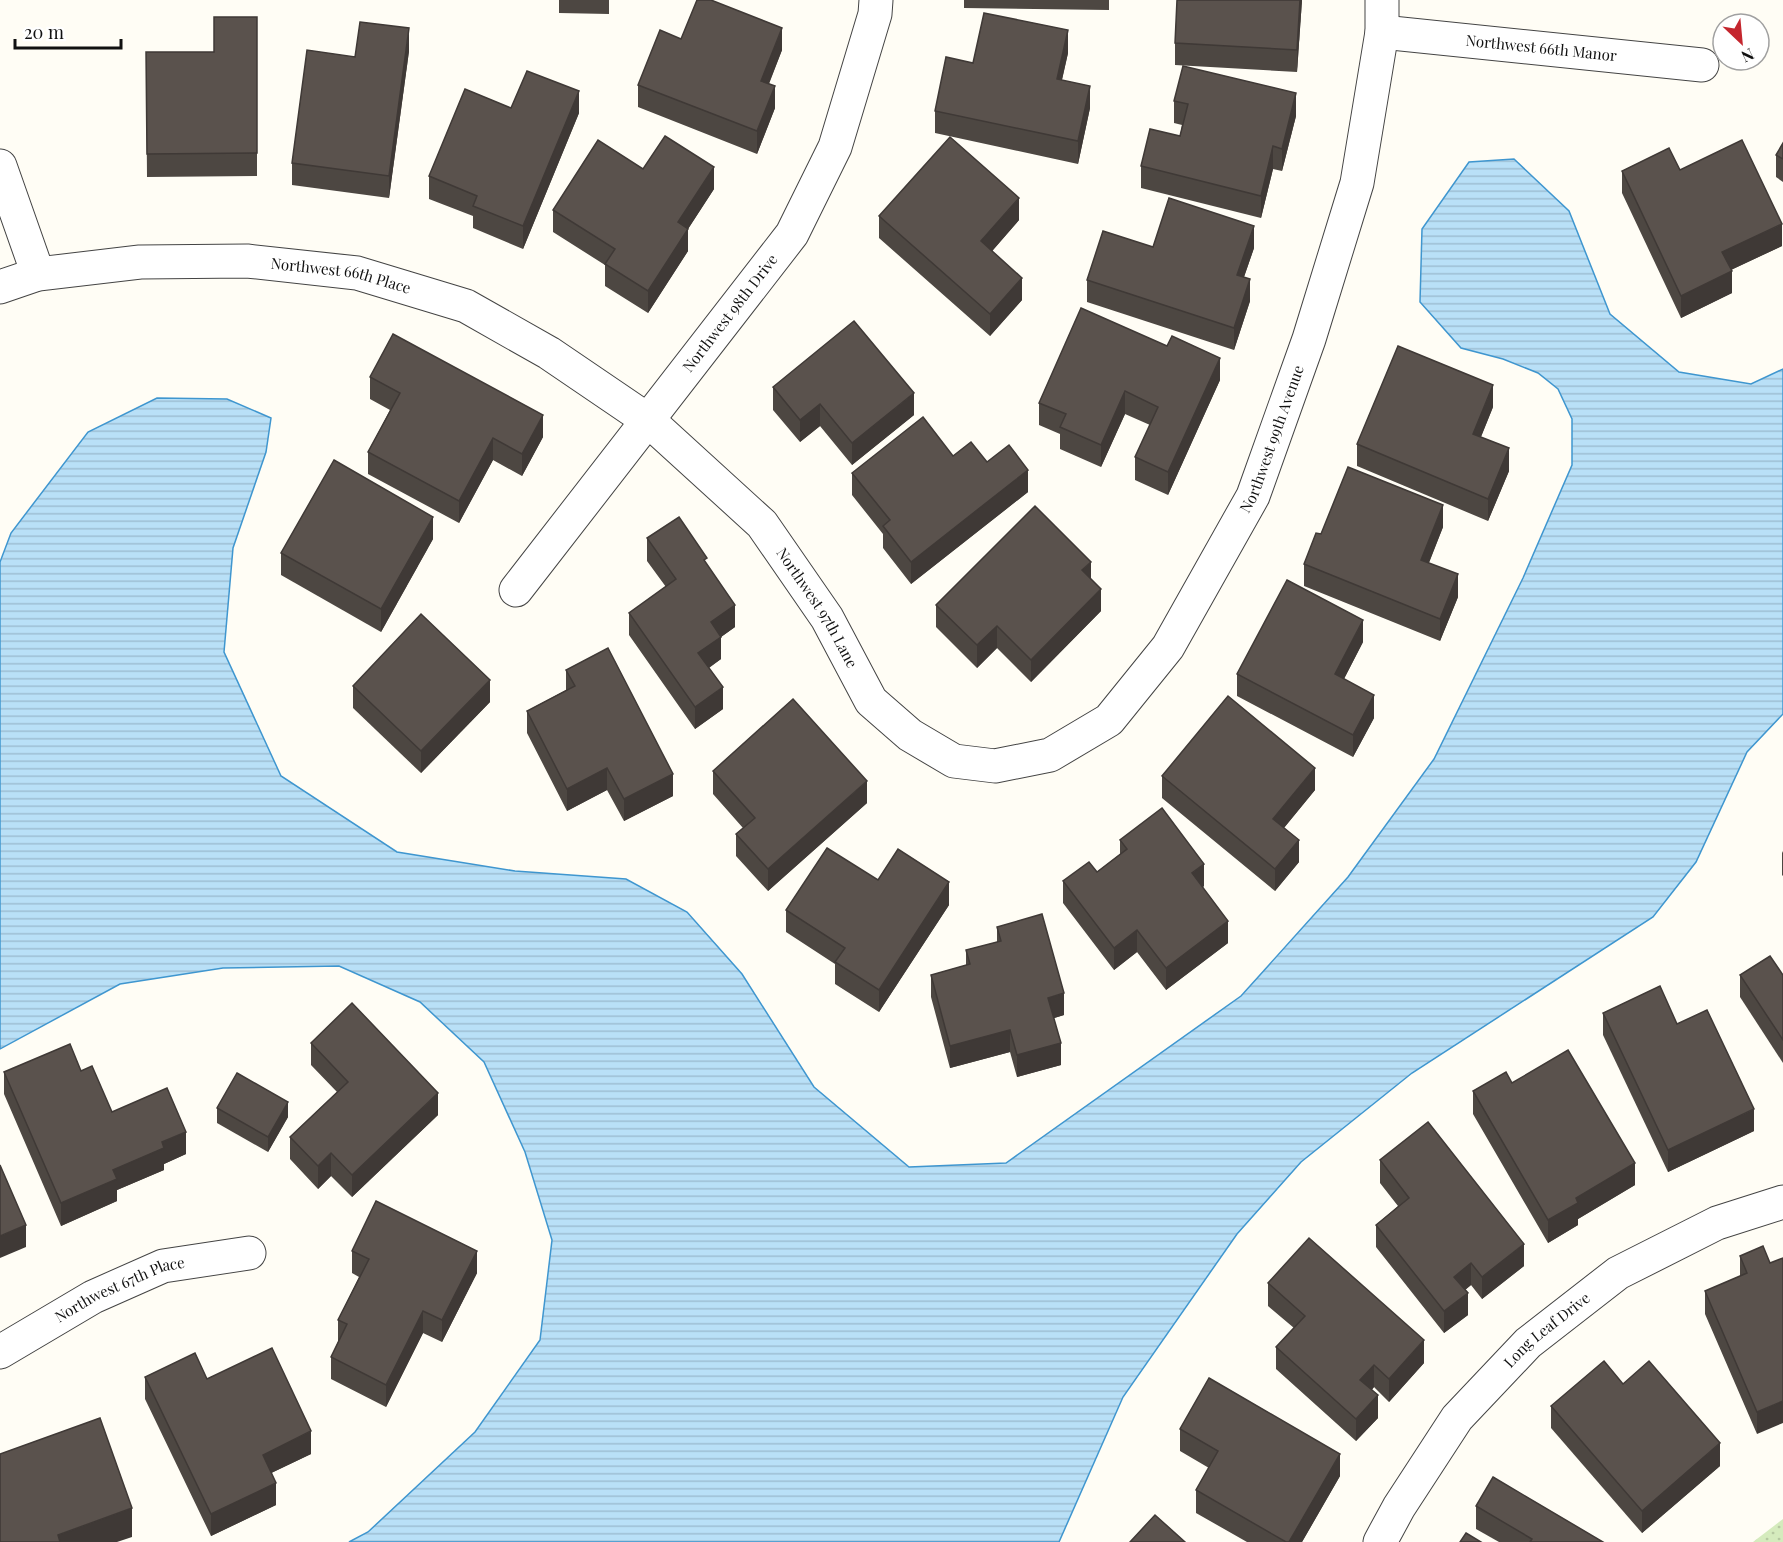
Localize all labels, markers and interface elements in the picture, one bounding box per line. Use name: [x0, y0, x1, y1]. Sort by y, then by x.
scale bar: [15, 12, 122, 50]
north arrow: [1711, 12, 1771, 72]
text: 20 m: [24, 20, 64, 44]
street label: Northwest 66th Manor: [1465, 30, 1618, 65]
text: N: [1738, 44, 1758, 68]
street label: Northwest 98th Drive: [678, 250, 782, 376]
street label: Northwest 66th Place: [270, 253, 414, 298]
street label: Northwest 99th Avenue: [1235, 362, 1308, 516]
street label: Northwest 97th Lane: [772, 543, 863, 671]
street label: Northwest 67th Place: [51, 1252, 186, 1326]
street label: Long Leaf Drive: [1499, 1288, 1594, 1372]

